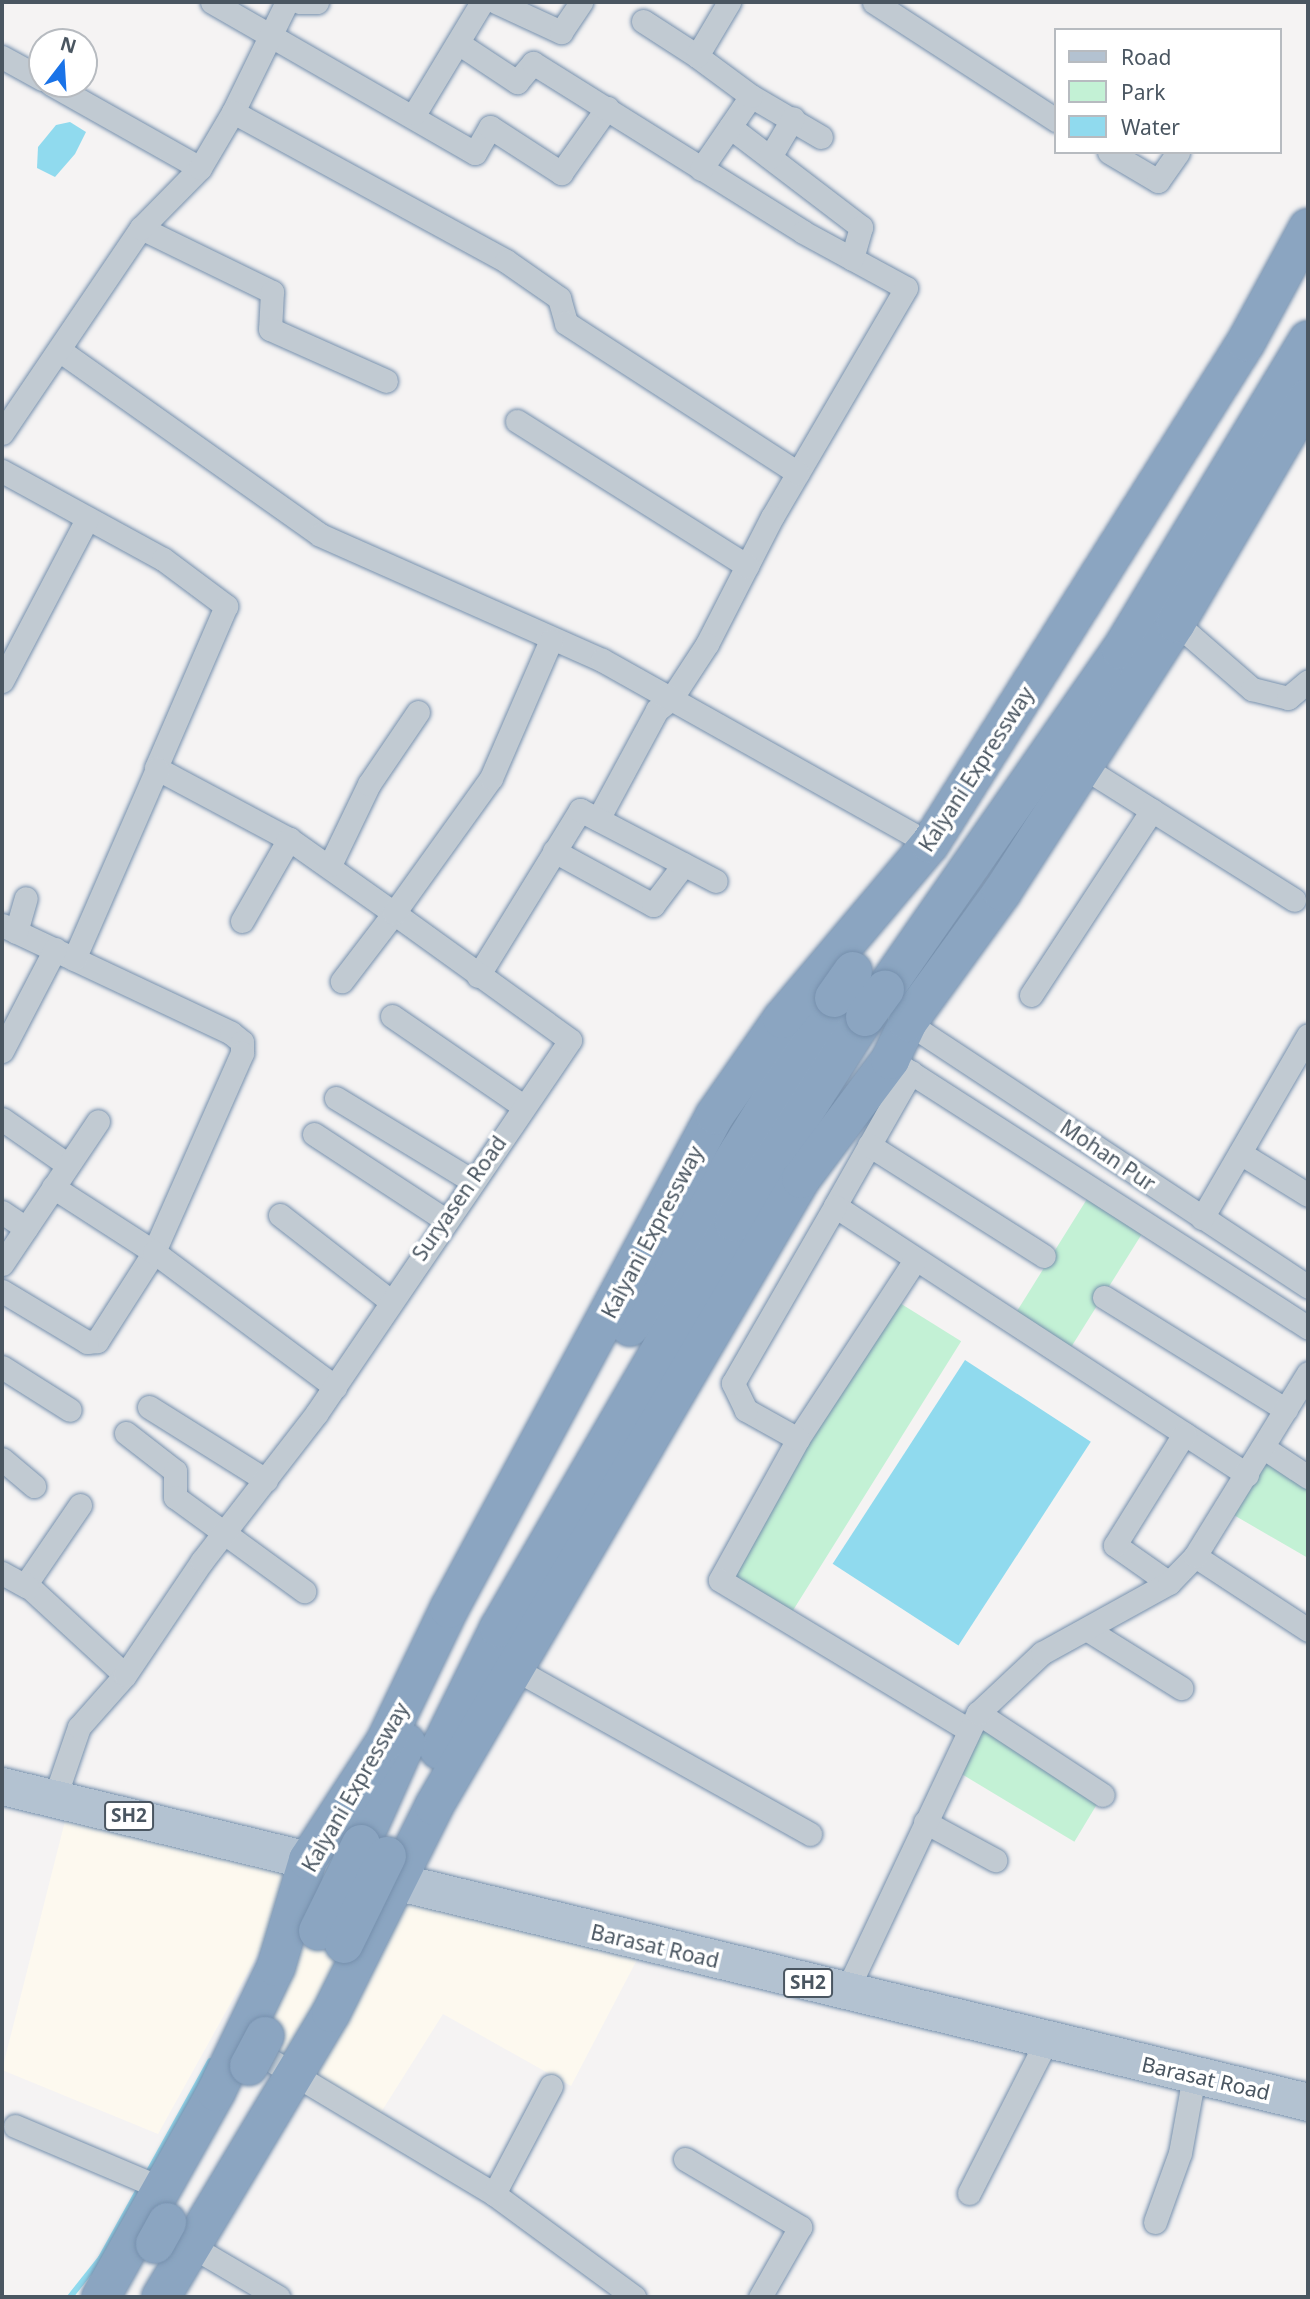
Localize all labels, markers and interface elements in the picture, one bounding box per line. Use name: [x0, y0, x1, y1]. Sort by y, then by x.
north arrow: [28, 28, 98, 98]
legend: [1054, 28, 1282, 154]
text: N: [57, 30, 80, 60]
text: Road: [1121, 43, 1171, 71]
text: Park: [1121, 78, 1165, 106]
text: Water: [1121, 113, 1180, 141]
street label: Kalyani Expressway: [913, 682, 1039, 856]
street label: Mohan Pur: [1056, 1114, 1160, 1196]
street label: Suryasen Road: [407, 1131, 511, 1265]
street label: Kalyani Expressway: [596, 1142, 708, 1322]
street label: Kalyani Expressway: [296, 1698, 414, 1876]
road number: SH2: [103, 1800, 155, 1832]
street label: Barasat Road: [588, 1919, 722, 1973]
road number: SH2: [782, 1968, 834, 1998]
street label: Barasat Road: [1139, 2051, 1273, 2105]

